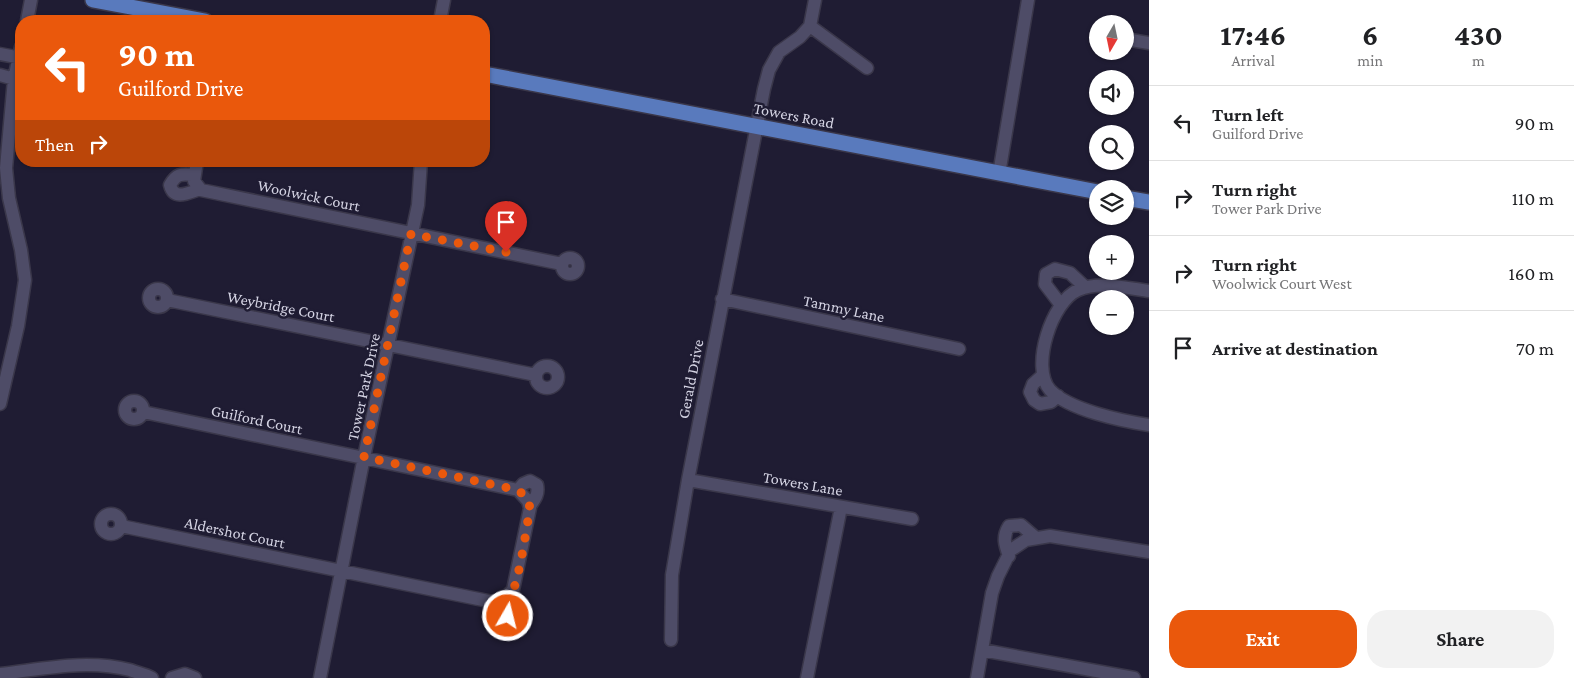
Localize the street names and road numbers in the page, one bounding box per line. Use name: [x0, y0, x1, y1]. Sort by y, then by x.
street label: Towers Road: [752, 99, 836, 132]
street label: Woolwick Court: [256, 176, 362, 215]
street label: Weybridge Court: [225, 288, 337, 326]
street label: Tammy Lane: [802, 292, 886, 326]
street label: Tower Park Drive: [344, 332, 383, 442]
street label: Gerald Drive: [674, 338, 707, 420]
street label: Guilford Court: [210, 401, 305, 438]
street label: Towers Lane: [762, 468, 844, 499]
street label: Aldershot Court: [183, 514, 287, 552]

